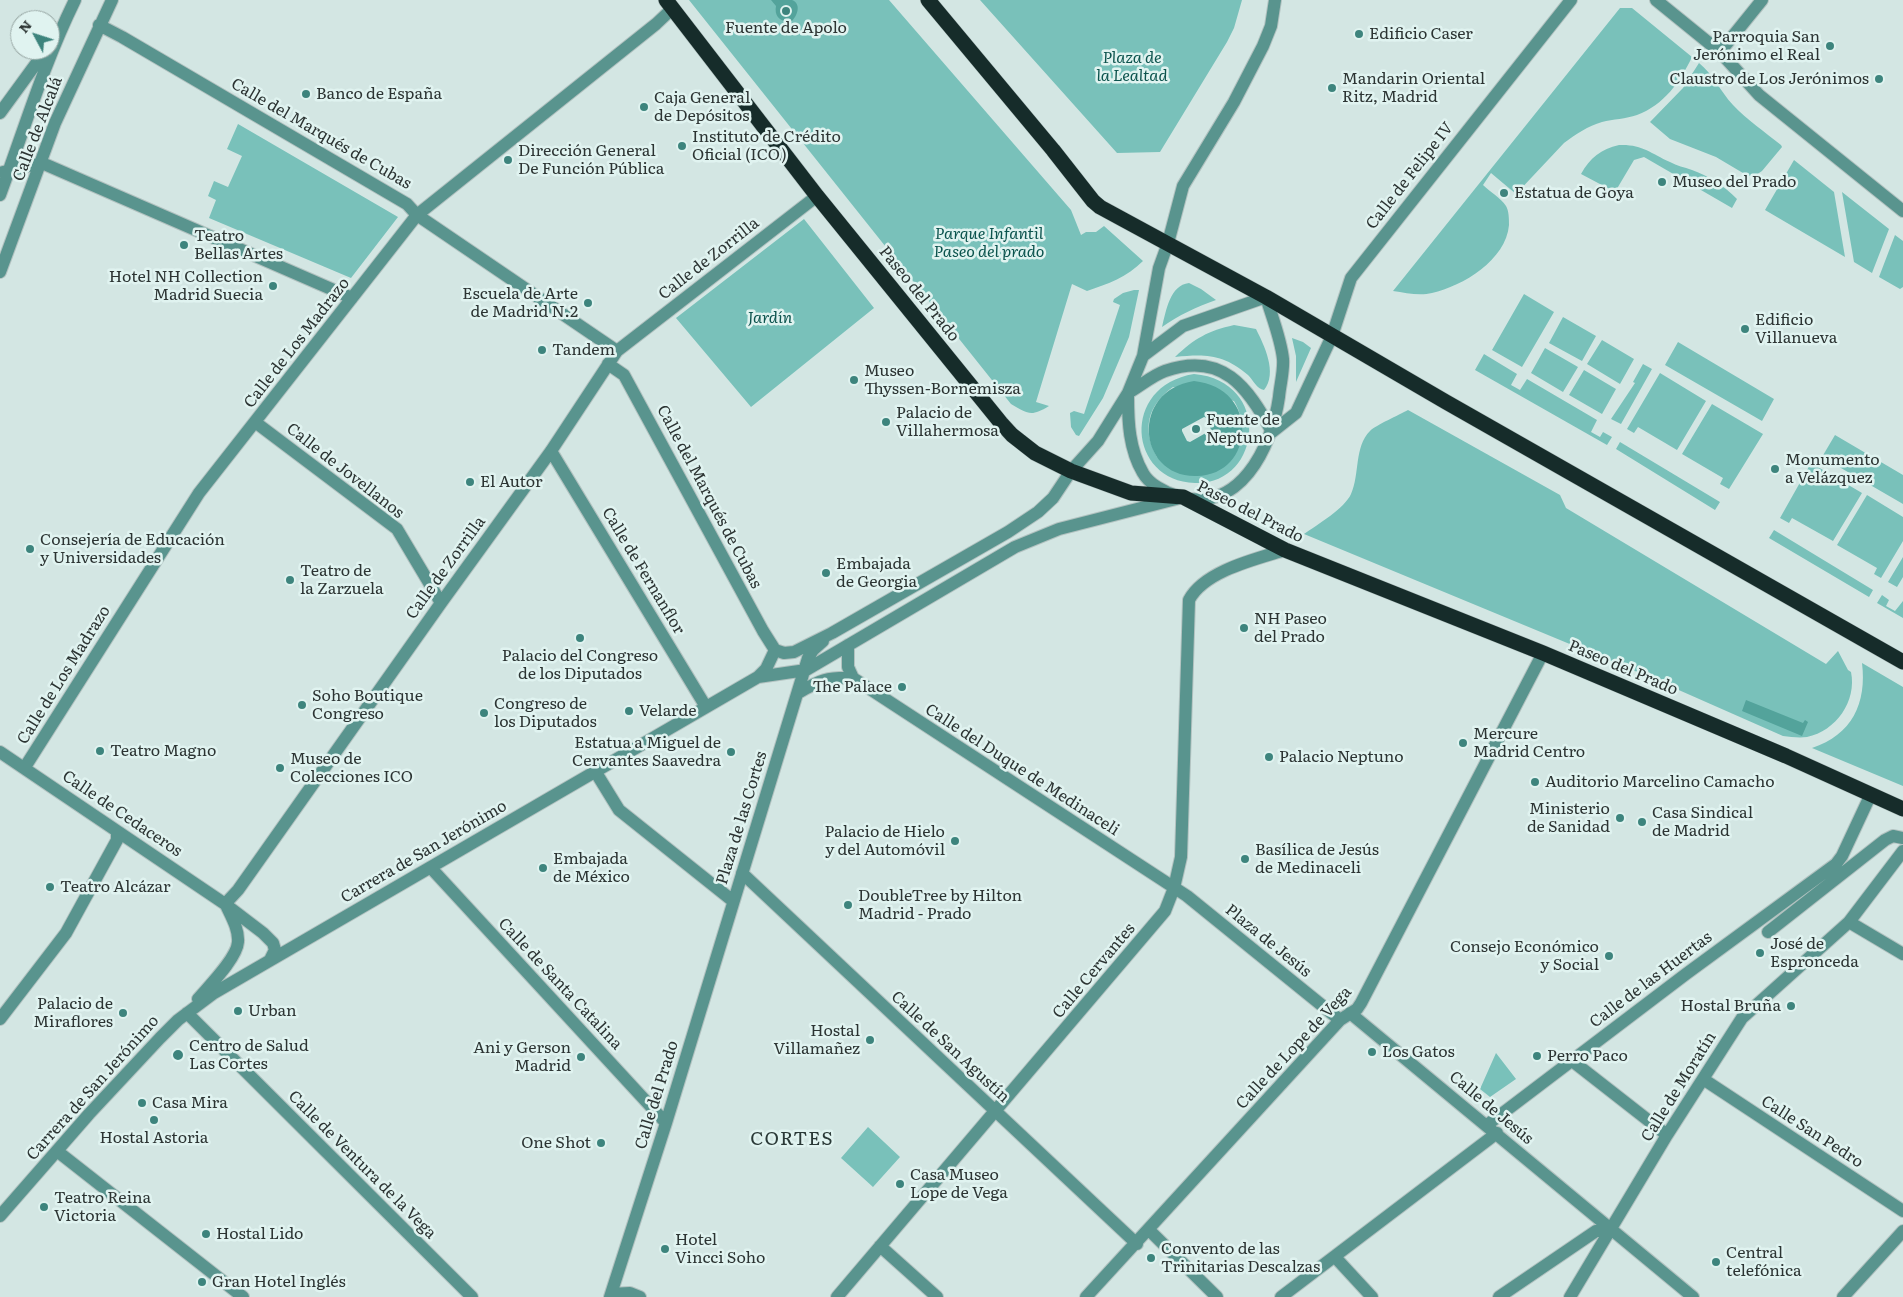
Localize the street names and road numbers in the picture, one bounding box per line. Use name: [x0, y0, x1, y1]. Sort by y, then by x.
street label: Calle de Alcalá: [9, 74, 67, 184]
street label: Calle del Marqués de Cubas: [227, 74, 415, 194]
street label: Calle de Felipe IV: [1362, 119, 1458, 233]
street label: Calle de Zorrilla: [655, 214, 763, 304]
street label: Paseo del Prado: [875, 242, 963, 346]
street label: Calle de Los Madrazo: [240, 274, 354, 412]
street label: Calle del Marqués de Cubas: [652, 402, 766, 592]
street label: Calle de Jovellanos: [283, 419, 407, 523]
street label: Paseo del Prado: [1193, 477, 1307, 547]
street label: Calle de Fernanflor: [598, 504, 688, 638]
street label: Calle de Zorrilla: [402, 513, 490, 623]
street label: Calle de Los Madrazo: [13, 602, 115, 748]
street label: Paseo del Prado: [1565, 636, 1681, 700]
street label: Calle del Duque de Medinaceli: [921, 700, 1123, 840]
street label: Plaza de las Cortes: [713, 749, 771, 887]
street label: Calle de Cedaceros: [58, 767, 186, 861]
street label: Carrera de San Jerónimo: [338, 797, 510, 907]
street label: Plaza de Jesús: [1221, 900, 1315, 982]
street label: Calle de Santa Catalina: [494, 914, 626, 1054]
street label: Calle Cervantes: [1049, 920, 1139, 1022]
street label: Calle de las Huertas: [1586, 928, 1716, 1032]
street label: Calle de Lope de Vega: [1232, 983, 1356, 1113]
street label: Calle de San Agustín: [887, 987, 1013, 1107]
street label: Carrera de San Jerónimo: [23, 1012, 163, 1164]
street label: Calle de Moratín: [1638, 1029, 1720, 1145]
street label: Calle del Prado: [631, 1038, 683, 1152]
street label: Calle de Jesús: [1445, 1067, 1537, 1149]
street label: Calle de Ventura de la Vega: [284, 1087, 440, 1243]
street label: Calle San Pedro: [1757, 1092, 1867, 1172]

